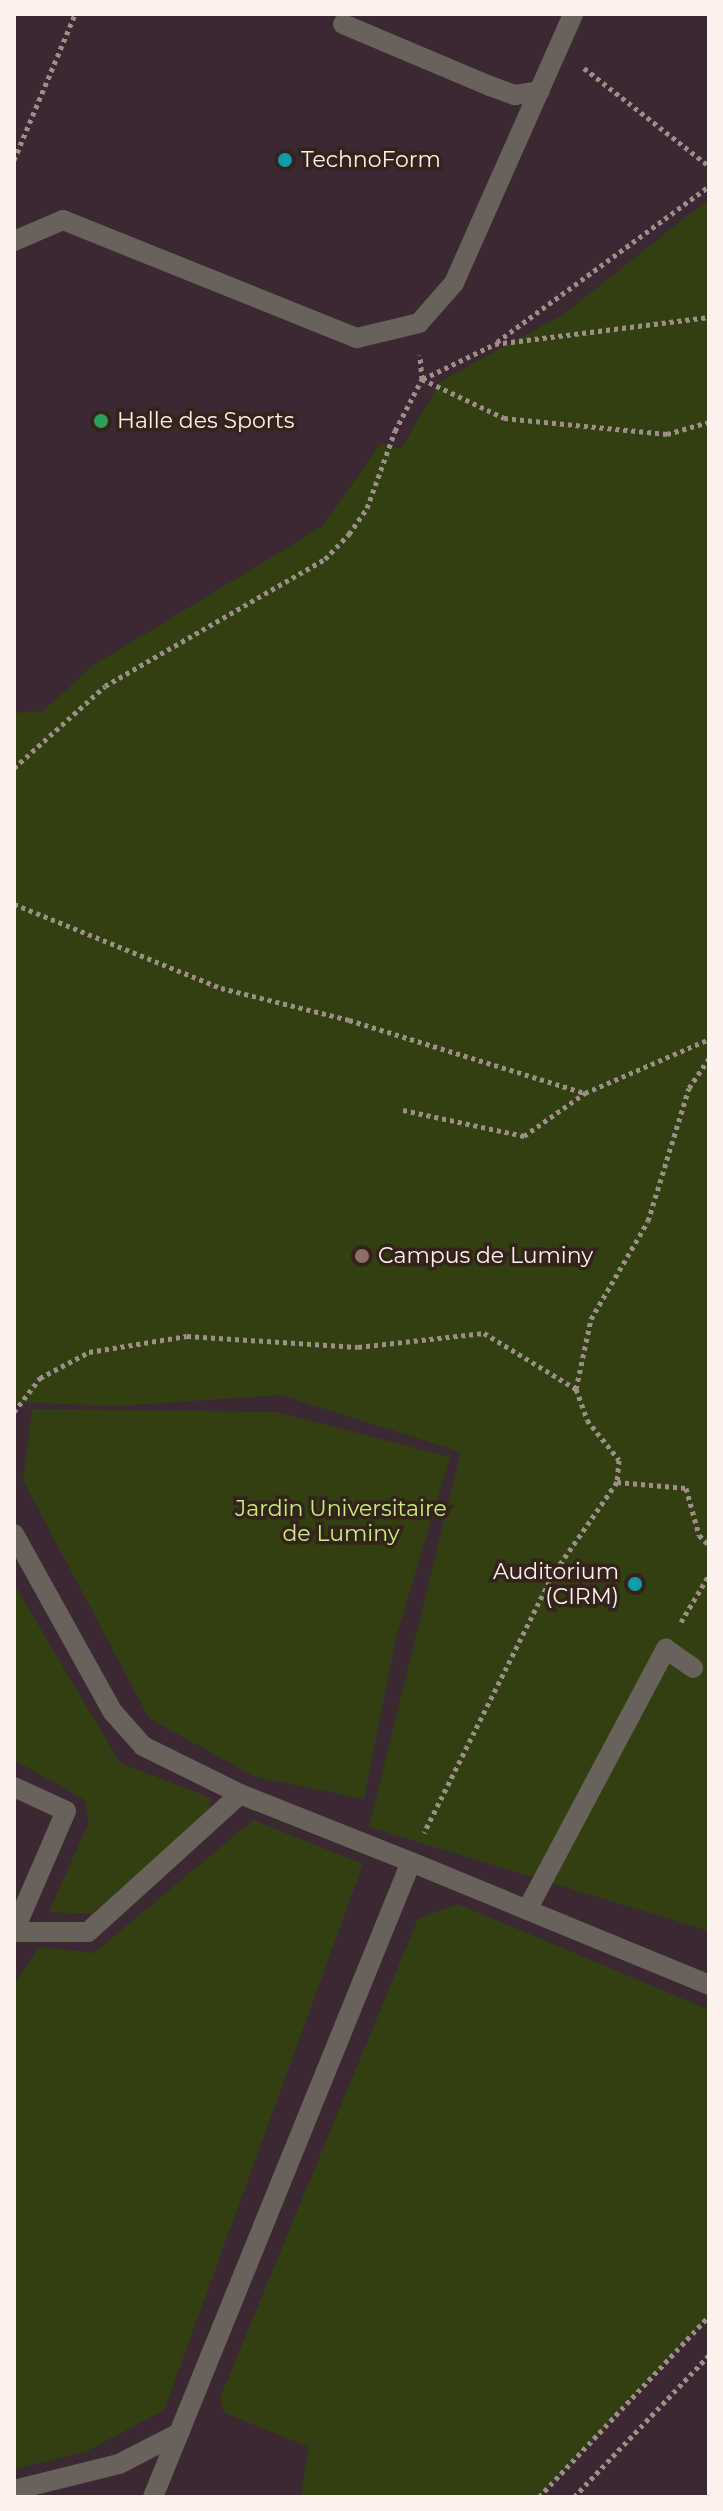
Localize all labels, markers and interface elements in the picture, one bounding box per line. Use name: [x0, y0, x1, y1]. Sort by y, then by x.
place label: TechnoForm: [301, 147, 441, 173]
marker: TechnoForm: [276, 151, 294, 169]
place label: Halle des Sports: [117, 408, 295, 434]
marker: Halle des Sports: [92, 412, 110, 430]
place label: Campus de Luminy: [378, 1243, 593, 1269]
marker: Campus de Luminy: [353, 1247, 371, 1265]
park label: Jardin Universitaire de Luminy: [235, 1495, 447, 1546]
place label: Auditorium (CIRM): [493, 1558, 619, 1610]
marker: Auditorium (CIRM): [626, 1575, 644, 1593]

